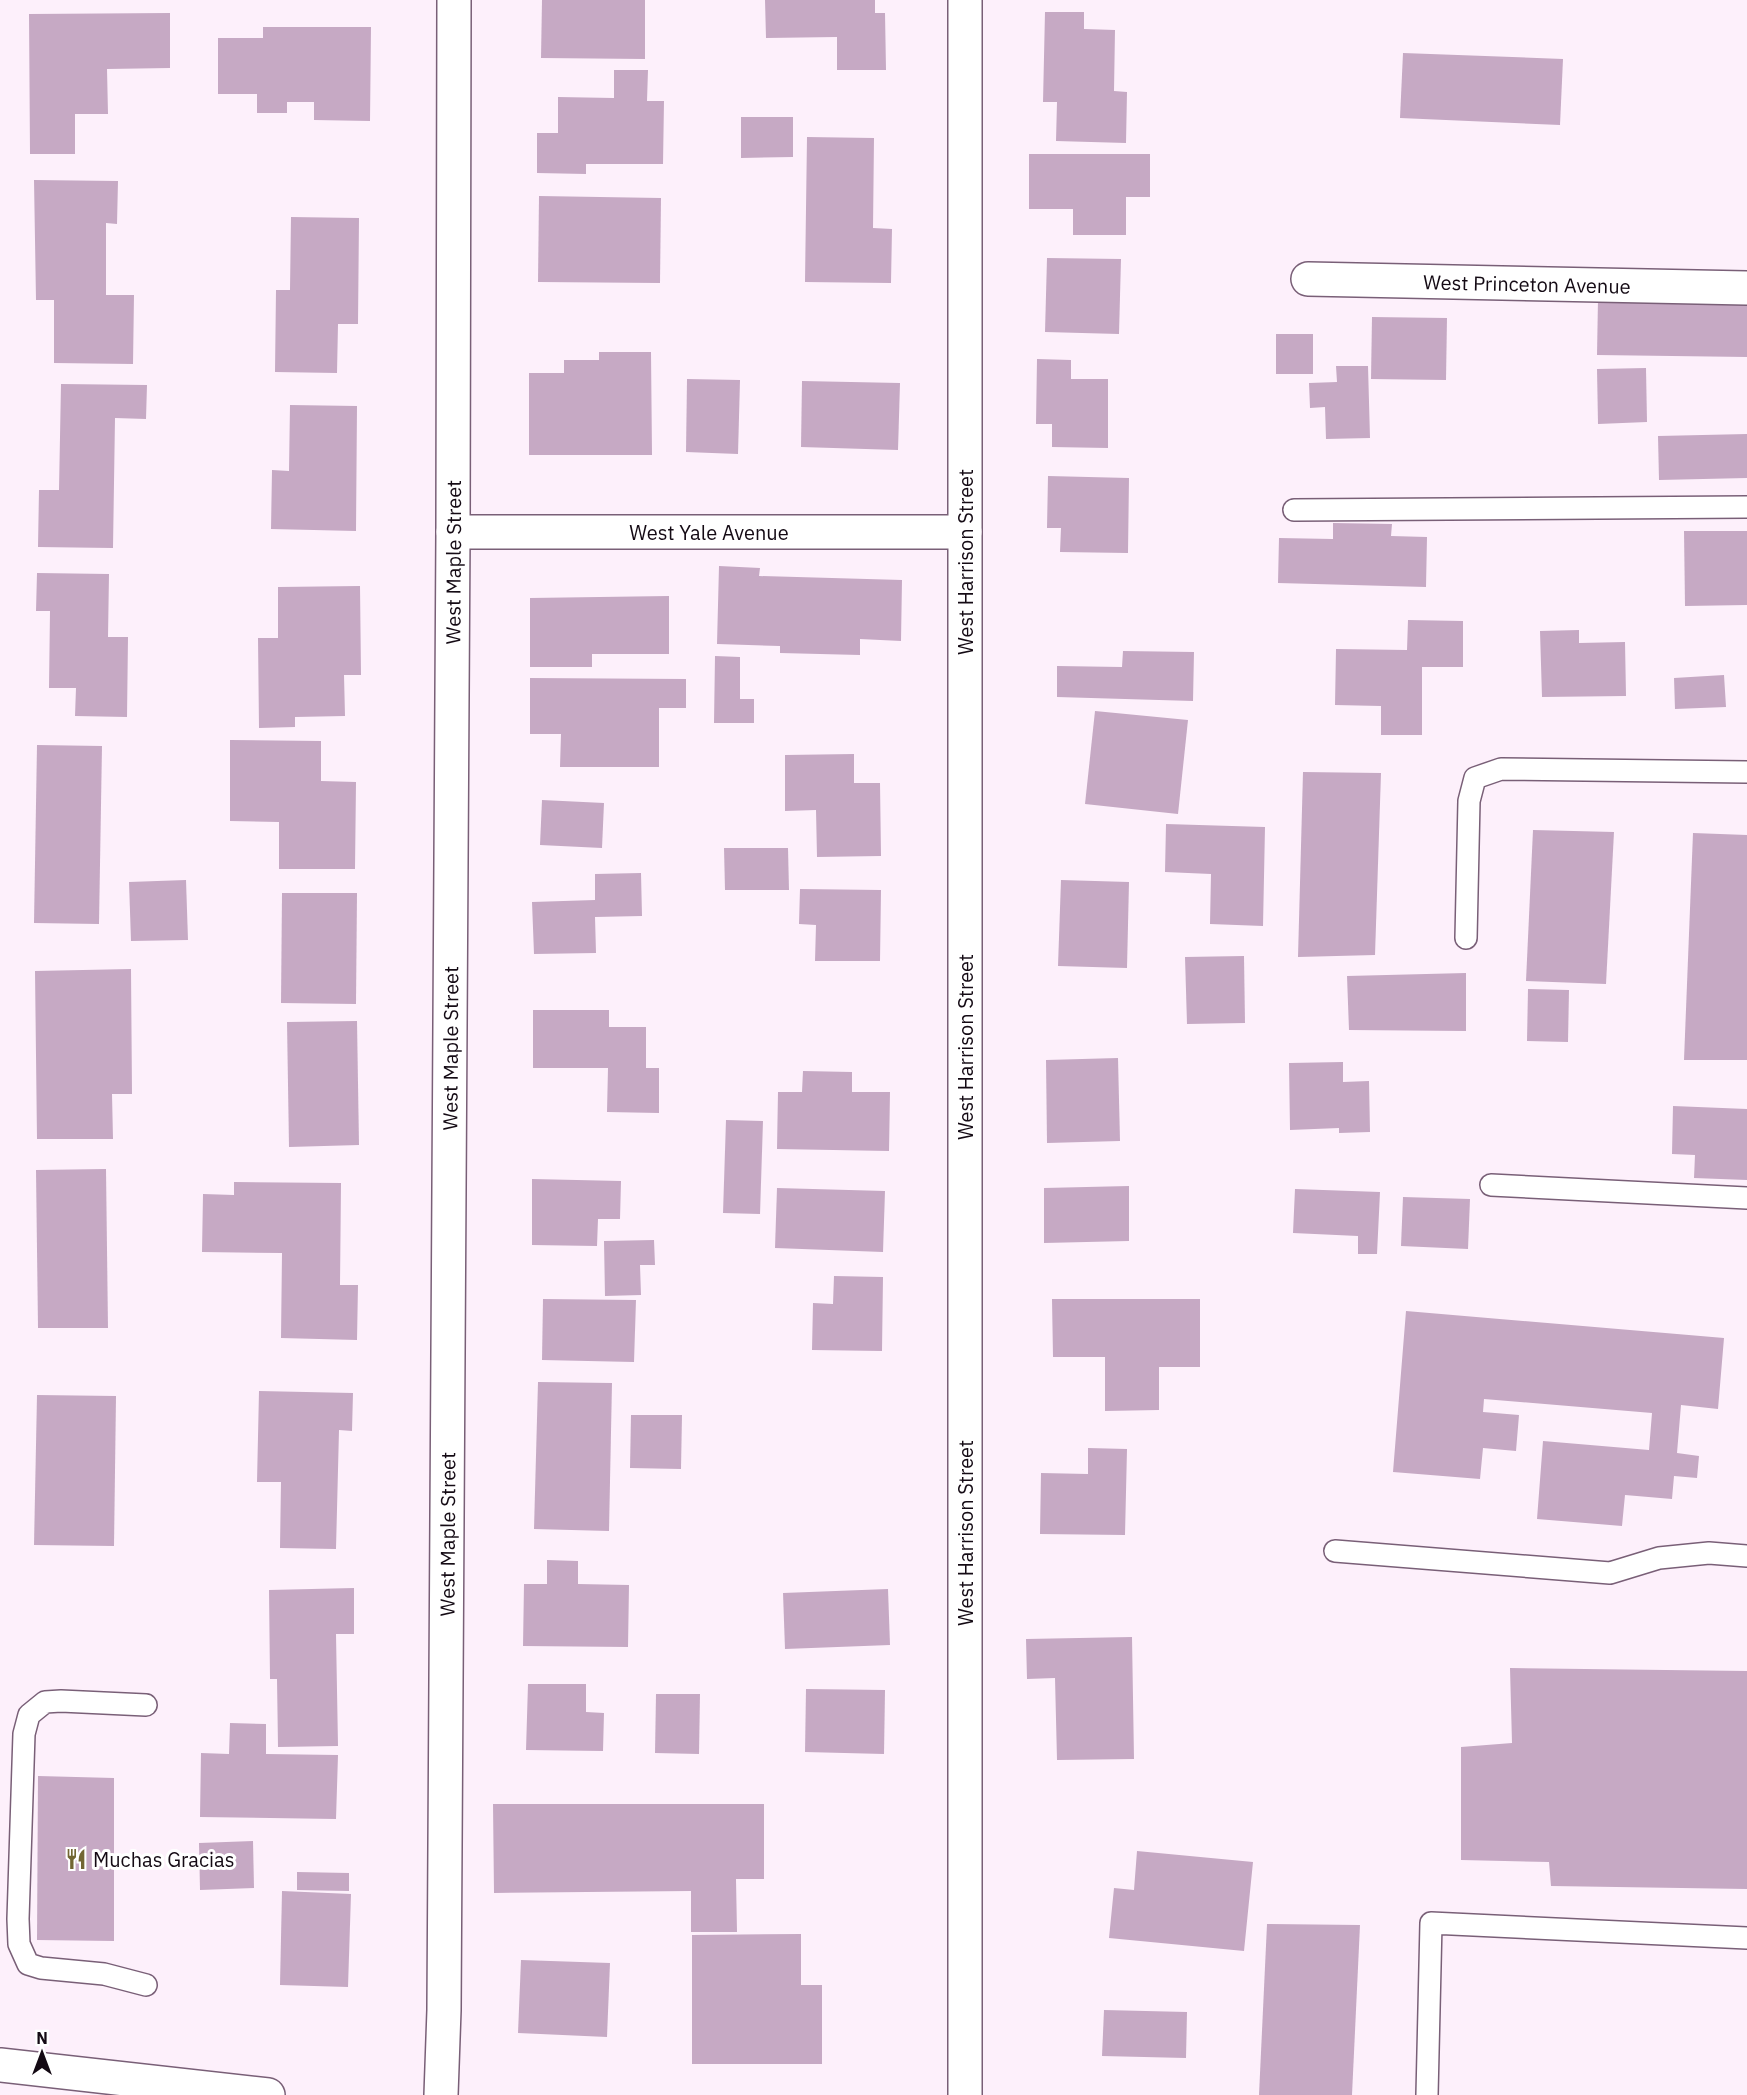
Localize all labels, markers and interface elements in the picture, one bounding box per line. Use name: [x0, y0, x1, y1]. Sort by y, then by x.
street label: West Princeton Avenue: [1423, 268, 1631, 299]
street label: West Harrison Street: [952, 469, 979, 655]
street label: West Maple Street: [439, 480, 467, 644]
street label: West Yale Avenue: [629, 519, 789, 546]
street label: West Harrison Street: [952, 954, 979, 1140]
street label: West Maple Street: [436, 966, 464, 1130]
street label: West Harrison Street: [952, 1440, 979, 1626]
street label: West Maple Street: [433, 1452, 461, 1616]
place label: Muchas Gracias: [93, 1846, 234, 1873]
restaurant icon: Muchas Gracias: [64, 1847, 88, 1871]
north arrow: [12, 2023, 72, 2083]
text: N: [36, 2028, 48, 2048]

